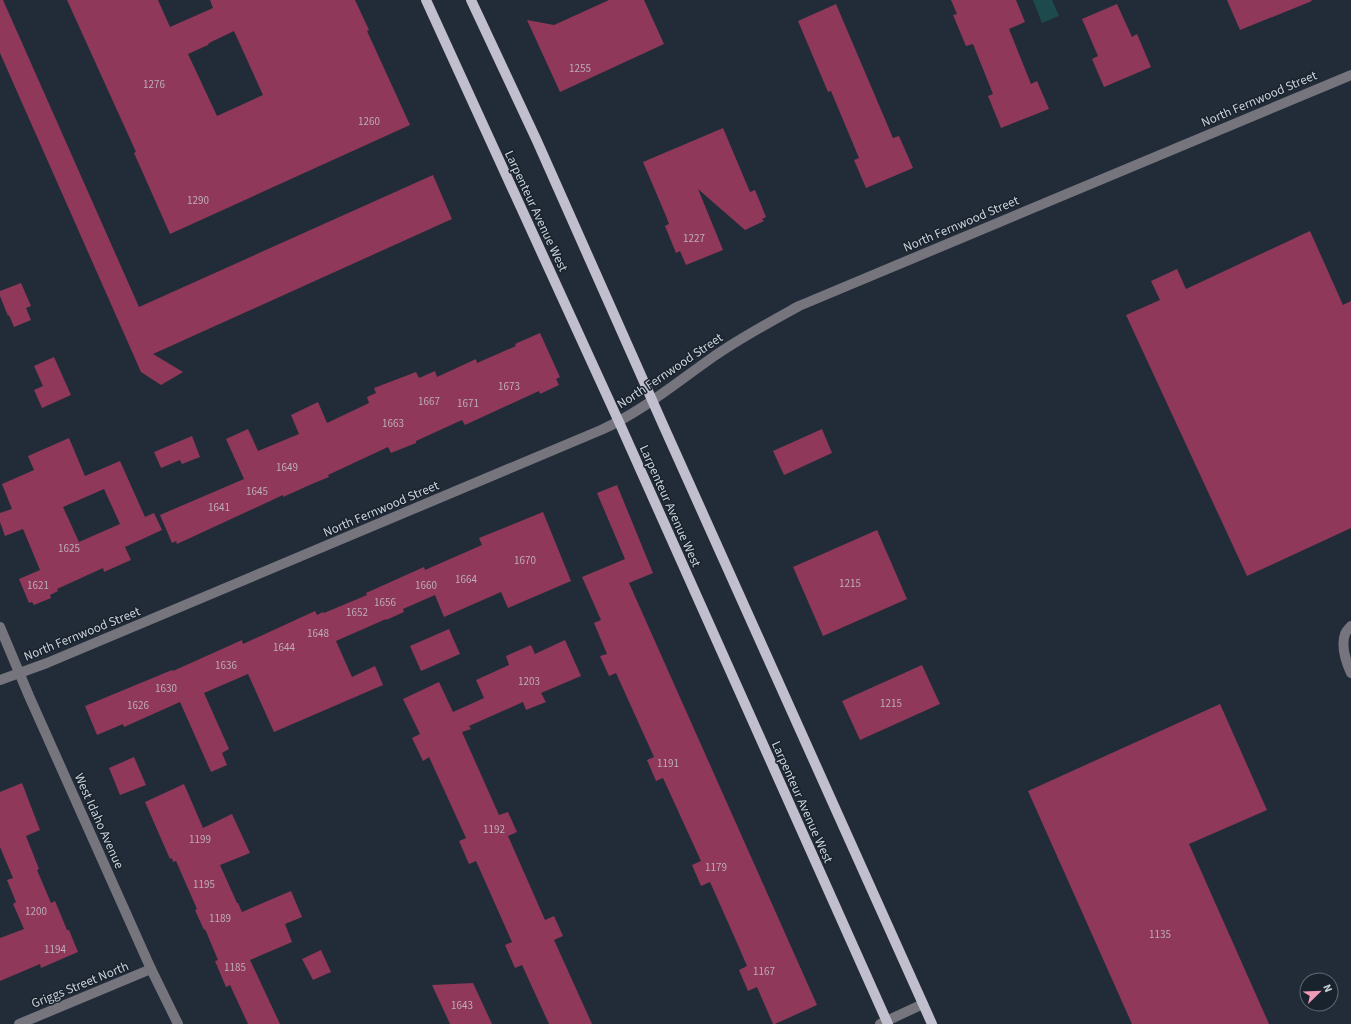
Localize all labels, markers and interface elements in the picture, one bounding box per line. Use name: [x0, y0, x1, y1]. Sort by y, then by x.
house number: 1255: [569, 61, 591, 76]
street label: North Fernwood Street: [1198, 66, 1320, 132]
house number: 1276: [143, 77, 165, 92]
house number: 1260: [358, 114, 380, 129]
street label: Larpenteur Avenue West: [500, 147, 572, 275]
street label: North Fernwood Street: [900, 191, 1022, 257]
house number: 1290: [187, 193, 209, 208]
house number: 1227: [683, 231, 705, 246]
street label: North Fernwood Street: [614, 328, 727, 413]
house number: 1673: [498, 379, 520, 394]
house number: 1667: [418, 394, 440, 409]
house number: 1671: [457, 396, 479, 411]
house number: 1663: [382, 416, 404, 431]
street label: Larpenteur Avenue West: [635, 442, 705, 570]
house number: 1649: [276, 460, 298, 475]
street label: North Fernwood Street: [320, 476, 442, 542]
house number: 1645: [246, 484, 268, 499]
house number: 1641: [208, 500, 230, 515]
house number: 1625: [58, 541, 80, 556]
house number: 1670: [514, 553, 536, 568]
house number: 1664: [455, 572, 477, 587]
house number: 1215: [839, 576, 861, 591]
house number: 1621: [27, 578, 49, 593]
house number: 1660: [415, 578, 437, 593]
house number: 1656: [374, 595, 396, 610]
street label: North Fernwood Street: [21, 602, 143, 666]
house number: 1652: [346, 605, 368, 620]
house number: 1648: [307, 626, 329, 641]
house number: 1644: [273, 640, 295, 655]
house number: 1636: [215, 658, 237, 673]
house number: 1203: [518, 674, 540, 689]
house number: 1630: [155, 681, 177, 696]
house number: 1215: [880, 696, 902, 711]
house number: 1626: [127, 698, 149, 713]
street label: Larpenteur Avenue West: [767, 738, 837, 866]
house number: 1191: [657, 756, 679, 771]
street label: West Idaho Avenue: [70, 770, 128, 872]
house number: 1192: [483, 822, 505, 837]
house number: 1199: [189, 832, 211, 847]
house number: 1179: [705, 860, 727, 875]
house number: 1195: [193, 877, 215, 892]
house number: 1200: [25, 904, 47, 919]
house number: 1189: [209, 911, 231, 926]
house number: 1135: [1149, 927, 1171, 942]
house number: 1194: [44, 942, 66, 957]
street label: Griggs Street North: [29, 957, 131, 1013]
house number: 1185: [224, 960, 246, 975]
house number: 1167: [753, 964, 775, 979]
north arrow: [1299, 972, 1339, 1012]
text: N: [1319, 982, 1336, 995]
house number: 1643: [451, 998, 473, 1013]

